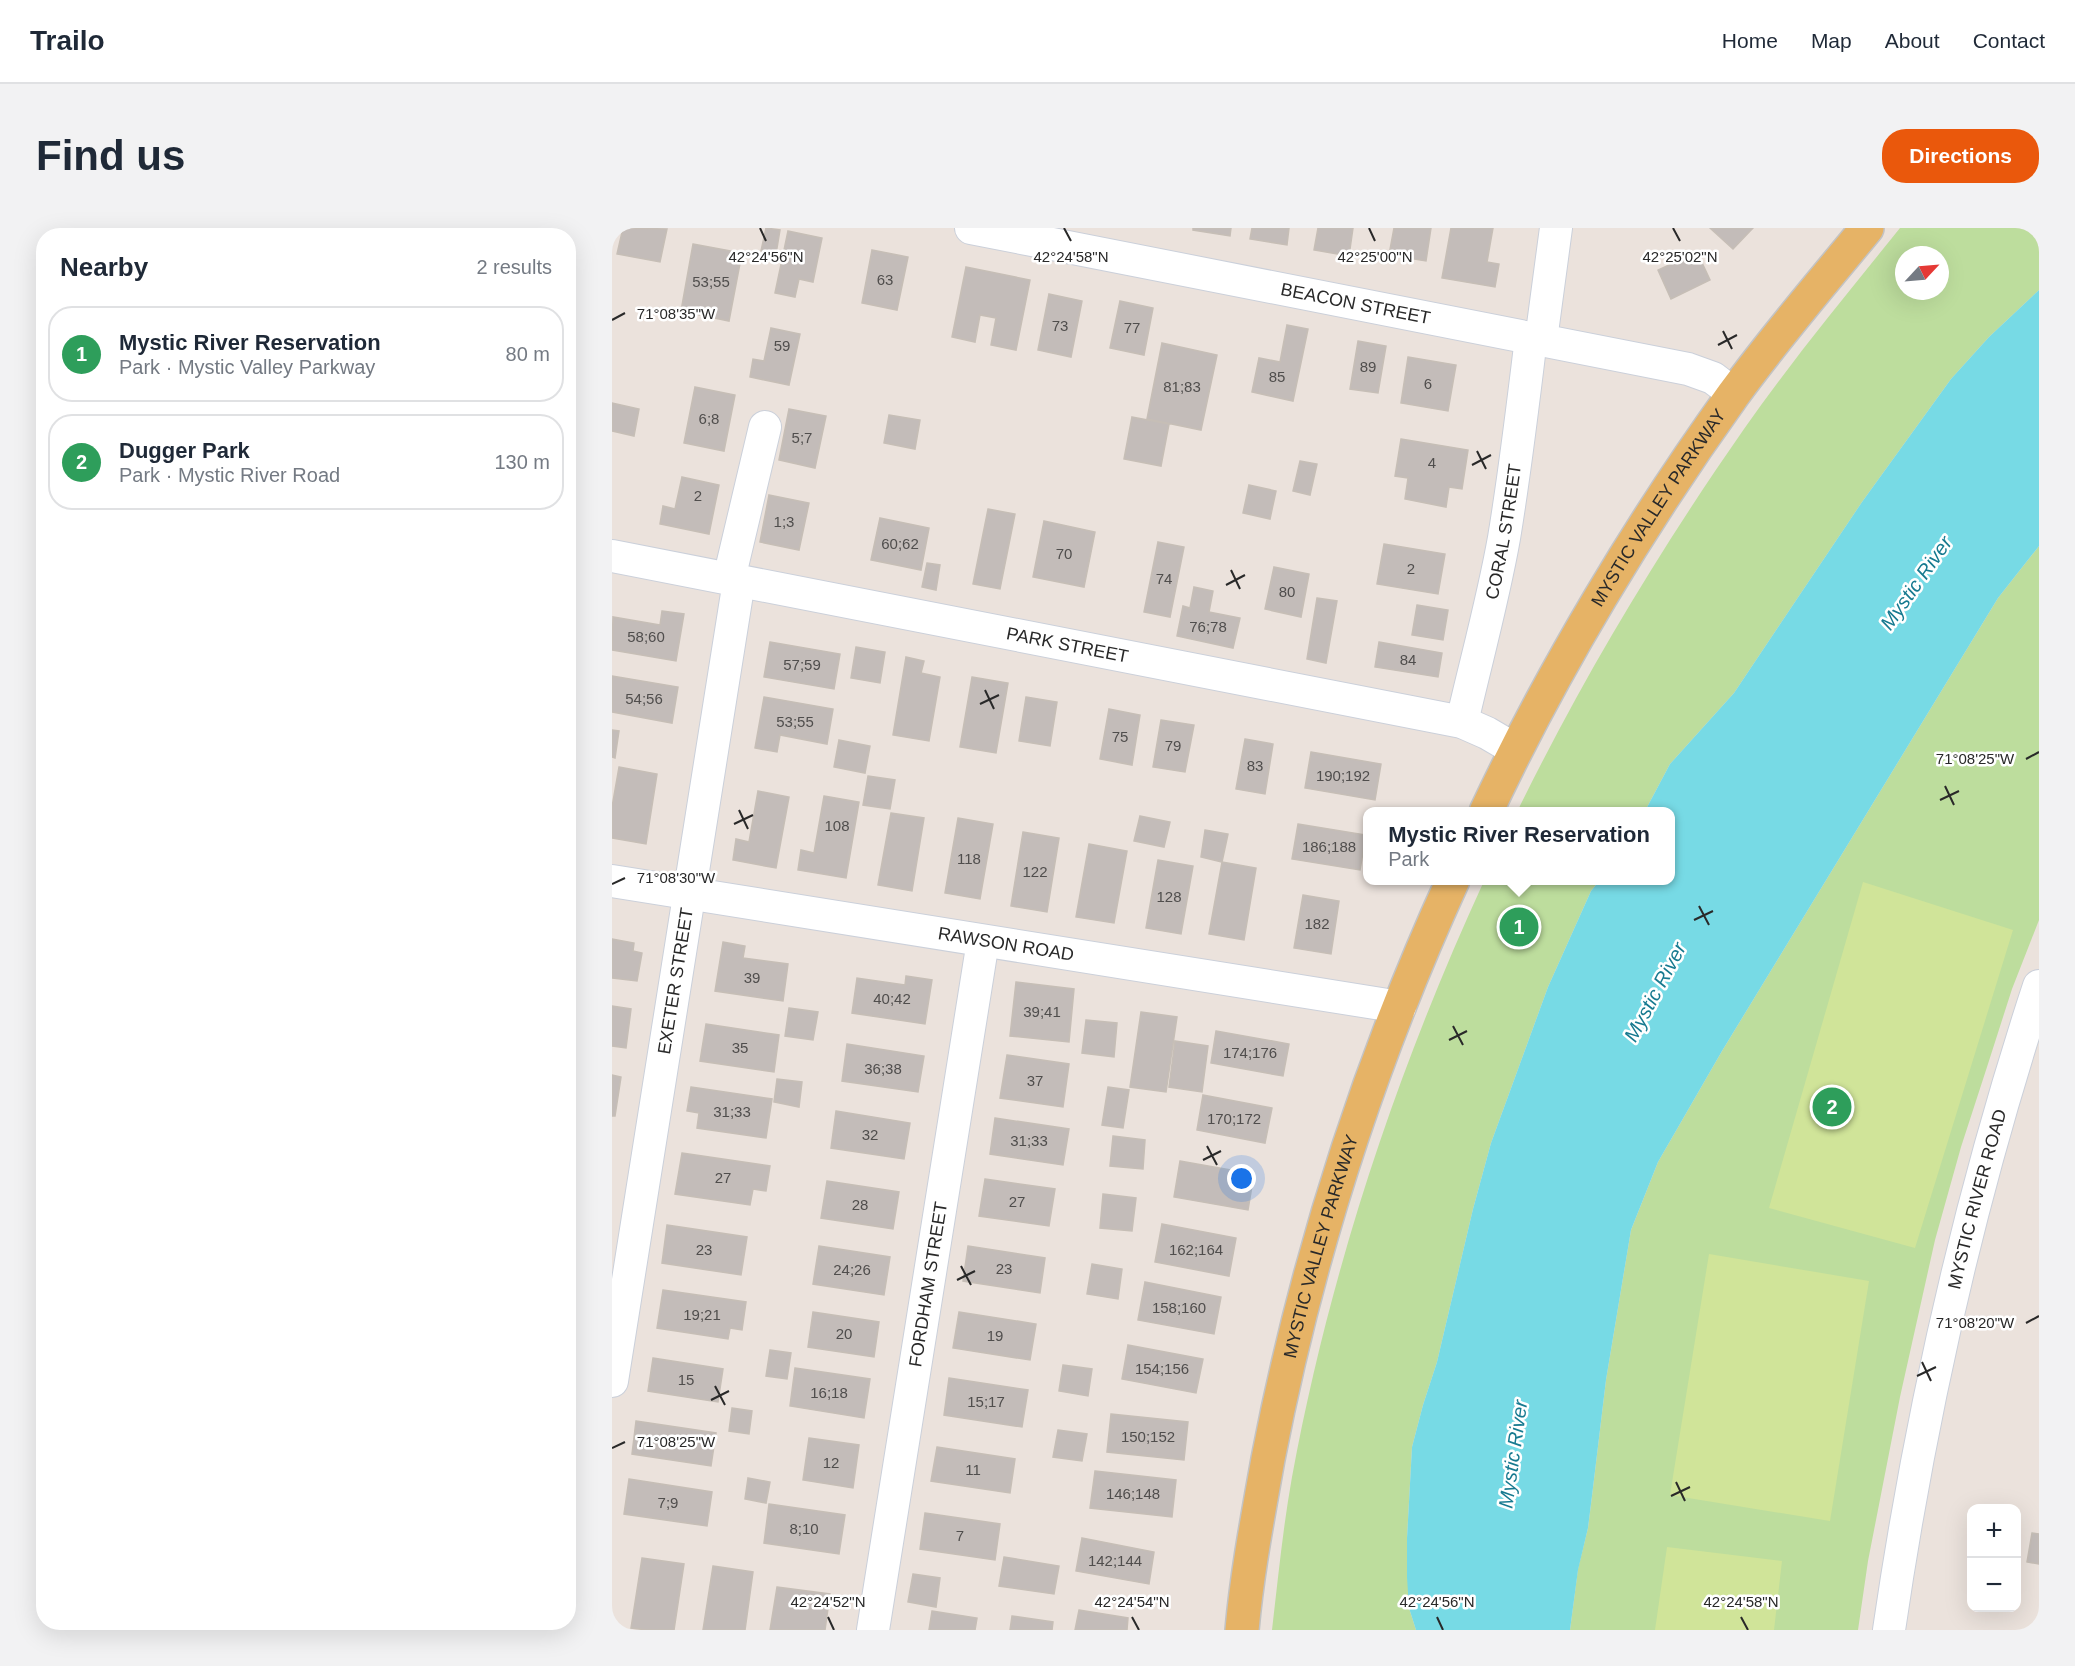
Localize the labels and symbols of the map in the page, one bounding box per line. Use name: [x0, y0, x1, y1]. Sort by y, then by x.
north arrow: [1895, 246, 1949, 300]
text: 42°24'56"N: [728, 248, 804, 265]
text: 42°24'58"N: [1033, 248, 1109, 265]
text: 42°25'00"N: [1337, 248, 1413, 265]
text: 42°25'02"N: [1642, 248, 1718, 265]
house number: 63: [877, 271, 893, 288]
house number: 53;55: [692, 273, 730, 290]
street label: BEACON STREET: [1279, 279, 1432, 328]
text: 71°08'35"W: [637, 305, 716, 322]
house number: 73: [1052, 317, 1068, 334]
house number: 77: [1124, 319, 1140, 336]
house number: 59: [774, 337, 790, 354]
house number: 89: [1360, 358, 1376, 375]
house number: 85: [1269, 368, 1285, 385]
house number: 6: [1424, 375, 1432, 392]
house number: 81;83: [1163, 378, 1201, 395]
street label: MYSTIC VALLEY PARKWAY: [1587, 405, 1730, 610]
house number: 6;8: [699, 410, 719, 427]
house number: 5;7: [792, 429, 812, 446]
house number: 4: [1428, 454, 1436, 471]
street label: CORAL STREET: [1482, 463, 1525, 601]
house number: 2: [694, 487, 702, 504]
house number: 1;3: [774, 513, 794, 530]
water label: Mystic River: [1876, 531, 1957, 634]
house number: 60;62: [881, 535, 919, 552]
house number: 70: [1056, 545, 1072, 562]
house number: 2: [1407, 560, 1415, 577]
house number: 74: [1156, 570, 1172, 587]
house number: 80: [1279, 583, 1295, 600]
house number: 76;78: [1189, 618, 1227, 635]
street label: PARK STREET: [1005, 623, 1130, 667]
house number: 58;60: [627, 628, 665, 645]
house number: 84: [1400, 651, 1416, 668]
house number: 57;59: [783, 656, 821, 673]
house number: 54;56: [625, 690, 663, 707]
house number: 53;55: [776, 713, 814, 730]
house number: 75: [1112, 728, 1128, 745]
house number: 79: [1165, 737, 1181, 754]
text: 71°08'25"W: [1936, 750, 2015, 767]
house number: 83: [1247, 757, 1263, 774]
house number: 190;192: [1316, 767, 1370, 784]
house number: 108: [824, 817, 850, 834]
house number: 186;188: [1302, 838, 1356, 855]
house number: 118: [957, 850, 981, 867]
house number: 122: [1022, 863, 1048, 880]
text: 71°08'30"W: [637, 869, 716, 886]
house number: 128: [1156, 888, 1182, 905]
pin: 1: [1500, 904, 1538, 950]
street label: EXETER STREET: [654, 906, 697, 1056]
house number: 182: [1304, 915, 1330, 932]
street label: RAWSON ROAD: [937, 923, 1075, 965]
water label: Mystic River: [1620, 938, 1691, 1045]
house number: 39: [744, 969, 760, 986]
house number: 40;42: [873, 990, 911, 1007]
house number: 39;41: [1023, 1003, 1061, 1020]
house number: 35: [732, 1039, 748, 1056]
house number: 174;176: [1223, 1044, 1277, 1061]
house number: 36;38: [864, 1060, 902, 1077]
house number: 37: [1027, 1072, 1043, 1089]
pin: 2: [1812, 1084, 1852, 1130]
house number: 31;33: [713, 1103, 751, 1120]
street label: MYSTIC RIVER ROAD: [1944, 1107, 2010, 1291]
house number: 170;172: [1207, 1110, 1261, 1127]
house number: 32: [862, 1126, 878, 1143]
house number: 31;33: [1010, 1132, 1048, 1149]
street label: MYSTIC VALLEY PARKWAY: [1280, 1132, 1362, 1360]
your location: [1227, 1164, 1256, 1193]
house number: 27: [715, 1169, 731, 1186]
house number: 27: [1009, 1193, 1025, 1210]
house number: 28: [852, 1196, 868, 1213]
street label: FORDHAM STREET: [905, 1200, 951, 1368]
house number: 23: [696, 1241, 712, 1258]
house number: 162;164: [1169, 1241, 1223, 1258]
house number: 23: [996, 1260, 1012, 1277]
house number: 24;26: [833, 1261, 871, 1278]
house number: 158;160: [1152, 1299, 1206, 1316]
house number: 19;21: [683, 1306, 721, 1323]
text: 71°08'20"W: [1936, 1314, 2015, 1331]
house number: 20: [836, 1325, 852, 1342]
house number: 19: [987, 1327, 1003, 1344]
house number: 154;156: [1135, 1360, 1189, 1377]
house number: 15: [678, 1371, 694, 1388]
house number: 16;18: [810, 1384, 848, 1401]
house number: 15;17: [967, 1393, 1005, 1410]
water label: Mystic River: [1495, 1397, 1532, 1509]
house number: 150;152: [1121, 1428, 1175, 1445]
text: 71°08'25"W: [637, 1433, 716, 1450]
house number: 12: [823, 1454, 839, 1471]
house number: 11: [965, 1461, 981, 1478]
house number: 146;148: [1106, 1485, 1160, 1502]
house number: 7;9: [658, 1494, 678, 1511]
house number: 8;10: [789, 1520, 819, 1537]
house number: 7: [956, 1527, 964, 1544]
house number: 142;144: [1088, 1552, 1142, 1569]
text: 42°24'52"N: [790, 1593, 866, 1610]
text: 42°24'54"N: [1094, 1593, 1170, 1610]
text: 42°24'56"N: [1399, 1593, 1475, 1610]
text: 42°24'58"N: [1703, 1593, 1779, 1610]

